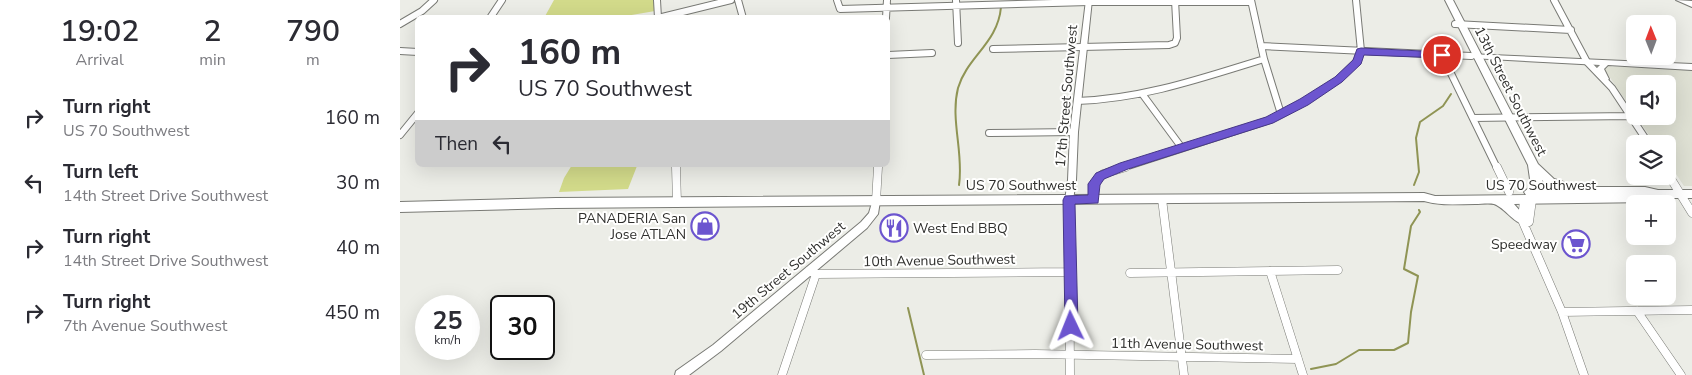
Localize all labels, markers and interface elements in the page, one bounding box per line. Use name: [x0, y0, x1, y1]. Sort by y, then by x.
text: 19:02: [60, 11, 139, 52]
text: 2: [204, 11, 222, 52]
text: 790: [286, 11, 340, 52]
north arrow: [1626, 15, 1676, 65]
map controls: [1626, 15, 1676, 305]
street label: 13th Street Southwest: [1470, 23, 1551, 159]
street label: 17th Street Southwest: [1051, 24, 1082, 168]
text: 160 m: [518, 29, 621, 76]
pin: [1421, 34, 1463, 76]
icon: right: [435, 35, 500, 100]
icon: arrive: [1428, 41, 1456, 69]
text: Arrival: [76, 49, 124, 71]
text: min: [199, 49, 226, 71]
text: m: [306, 49, 320, 71]
text: US 70 Southwest: [518, 74, 692, 104]
button: sound: [1626, 75, 1676, 125]
text: Turn right: [63, 94, 150, 120]
icon: right: [20, 104, 48, 132]
text: 160 m: [325, 105, 380, 131]
text: US 70 Southwest: [63, 120, 189, 142]
icon: left: [488, 130, 516, 158]
text: Then: [435, 131, 478, 157]
button: layers: [1626, 135, 1676, 185]
text: Turn left: [63, 159, 138, 185]
icon: left: [20, 169, 48, 197]
text: 30 m: [336, 170, 380, 196]
street label: US 70 Southwest: [966, 176, 1076, 195]
street label: US 70 Southwest: [1486, 176, 1596, 195]
text: 14th Street Drive Southwest: [63, 185, 268, 207]
button: +: [1626, 195, 1676, 245]
place label: PANADERIA San Jose ATLAN: [578, 209, 686, 244]
shop icon: PANADERIA San Jose ATLAN: [690, 211, 720, 241]
restaurant icon: West End BBQ: [879, 213, 909, 243]
street label: 19th Street Southwest: [728, 217, 849, 324]
place label: West End BBQ: [913, 219, 1008, 238]
text: Turn right: [63, 224, 150, 250]
supermarket icon: Speedway: [1561, 229, 1591, 259]
icon: right: [20, 234, 48, 262]
text: 40 m: [336, 235, 380, 261]
place label: Speedway: [1491, 235, 1558, 254]
text: 14th Street Drive Southwest: [63, 250, 268, 272]
street label: 10th Avenue Southwest: [863, 250, 1015, 271]
button: −: [1626, 255, 1676, 305]
text: Turn right: [63, 289, 150, 315]
speed limit sign: 30: [490, 295, 555, 360]
icon: right: [20, 299, 48, 327]
position arrow: [1044, 299, 1096, 351]
text: 450 m: [325, 300, 380, 326]
text: 25: [432, 304, 463, 338]
text: 7th Avenue Southwest: [63, 315, 227, 337]
text: km/h: [434, 332, 461, 348]
street label: 11th Avenue Southwest: [1111, 334, 1263, 355]

